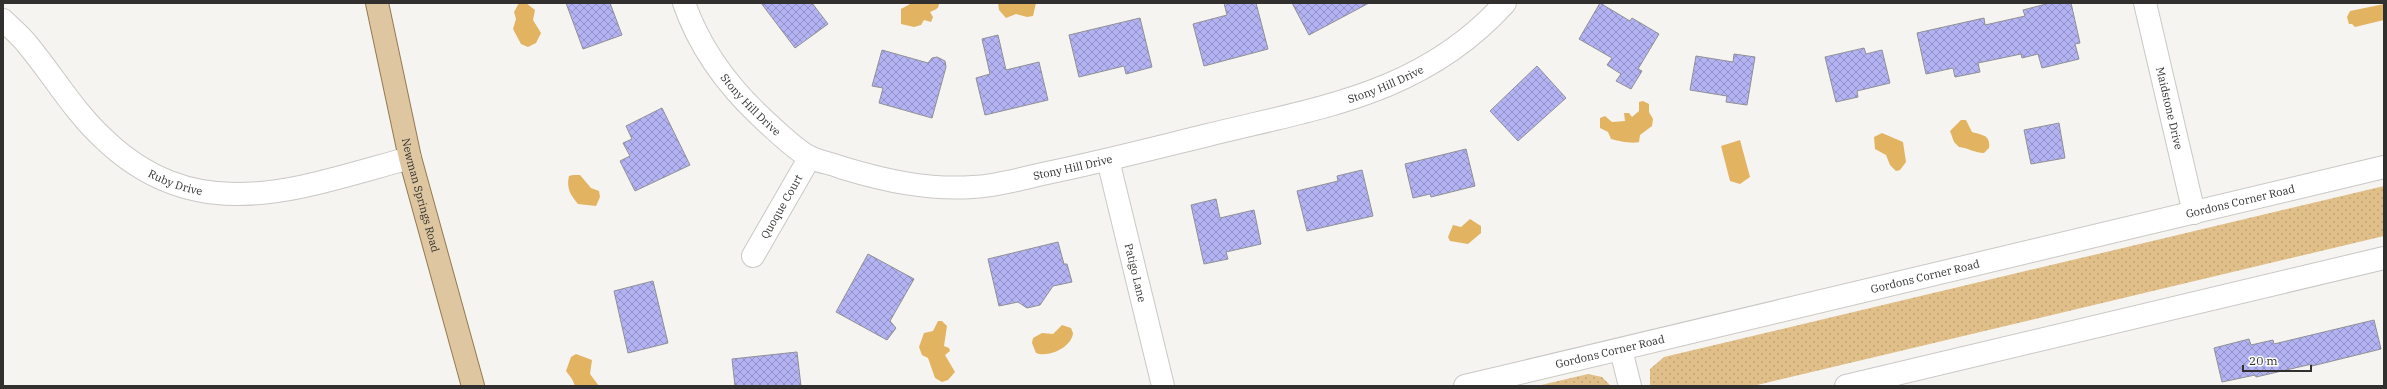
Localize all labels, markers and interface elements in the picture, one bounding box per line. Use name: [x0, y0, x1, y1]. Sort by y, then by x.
street label: Stony Hill Drive: [1346, 62, 1426, 106]
street label: Maidstone Drive: [2153, 65, 2186, 151]
street label: Stony Hill Drive: [718, 71, 784, 139]
street label: Newman Springs Road: [399, 137, 443, 254]
street label: Stony Hill Drive: [1032, 152, 1114, 183]
street label: Ruby Drive: [146, 166, 204, 198]
street label: Quoque Court: [757, 172, 805, 241]
street label: Gordons Corner Road: [2184, 181, 2297, 221]
street label: Patigo Lane: [1122, 242, 1149, 304]
street label: Gordons Corner Road: [1869, 257, 1981, 296]
street label: Gordons Corner Road: [1554, 332, 1666, 371]
scale bar: [2243, 347, 2311, 373]
text: 20 m: [2249, 353, 2278, 368]

